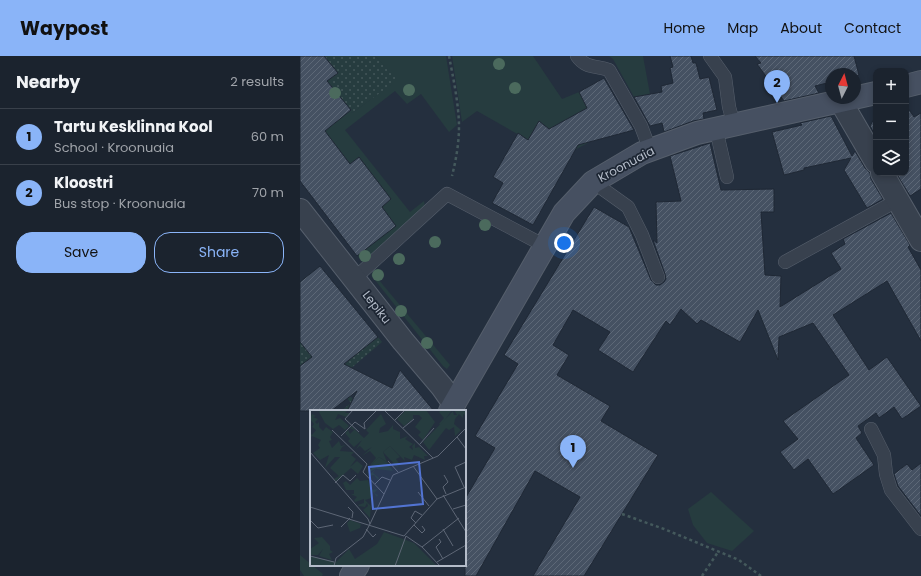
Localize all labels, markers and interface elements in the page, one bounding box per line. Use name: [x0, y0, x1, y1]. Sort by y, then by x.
text: Waypost: [20, 15, 108, 42]
text: Home: [663, 18, 705, 38]
text: Map: [727, 18, 758, 38]
text: About: [780, 18, 822, 38]
text: Contact: [844, 18, 901, 38]
north arrow: [825, 68, 861, 104]
map controls: [873, 68, 909, 176]
button: +: [873, 68, 909, 104]
text: Nearby: [16, 70, 80, 94]
pin: 2: [764, 70, 790, 103]
text: 2 results: [230, 72, 284, 91]
button: −: [873, 104, 909, 140]
text: Tartu Kesklinna Kool: [54, 116, 213, 137]
text: 1: [27, 127, 31, 146]
text: 60 m: [251, 127, 284, 146]
text: School · Kroonuaia: [54, 138, 174, 157]
button: layers: [873, 140, 909, 176]
street label: Kroonuaia: [595, 142, 657, 186]
text: Kloostri: [54, 172, 113, 193]
text: 2: [25, 183, 33, 202]
text: 70 m: [252, 183, 284, 202]
text: Bus stop · Kroonuaia: [54, 194, 186, 213]
button: Save: [16, 232, 146, 273]
button: Share: [154, 232, 284, 273]
your location: [554, 233, 574, 253]
street label: Lepiku: [359, 287, 395, 327]
inset map: [310, 410, 466, 566]
pin: 1: [560, 435, 586, 468]

